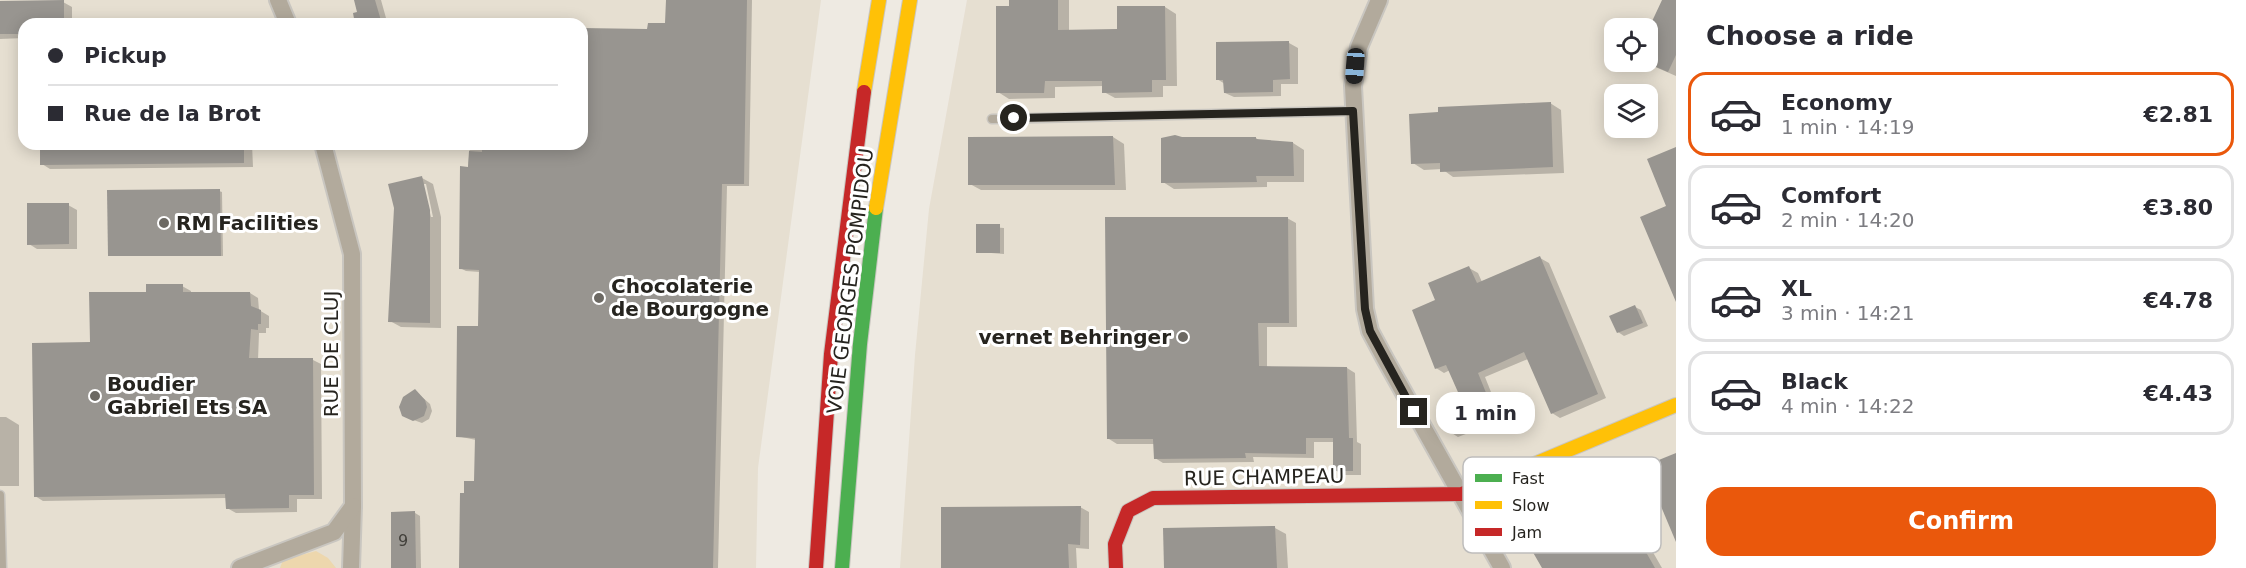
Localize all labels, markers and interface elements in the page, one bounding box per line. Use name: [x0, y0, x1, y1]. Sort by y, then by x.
map controls: [1604, 18, 1658, 138]
button: locate: [1604, 18, 1658, 72]
text: Choose a ride: [1706, 20, 1914, 51]
text: Pickup: [84, 43, 167, 68]
car: [1345, 47, 1365, 85]
button: layers: [1604, 84, 1658, 138]
icon: car: [1709, 87, 1763, 141]
text: Economy: [1781, 90, 1892, 115]
text: Rue de la Brot: [84, 101, 261, 126]
text: €2.81: [2143, 102, 2213, 127]
route start: [1000, 104, 1027, 131]
text: 1 min · 14:19: [1781, 115, 1915, 139]
street label: VOIE GEORGES POMPIDOU: [822, 147, 878, 415]
icon: car: [1709, 180, 1763, 234]
text: Comfort: [1781, 183, 1881, 208]
text: €3.80: [2143, 195, 2213, 220]
text: 2 min · 14:20: [1781, 208, 1915, 232]
place label: RM Facilities: [176, 211, 319, 235]
marker: RM Facilities: [157, 216, 171, 230]
icon: car: [1709, 273, 1763, 327]
place label: Chocolaterie de Bourgogne: [611, 274, 769, 321]
text: XL: [1781, 276, 1812, 301]
text: €4.78: [2143, 288, 2213, 313]
street label: RUE DE CLUJ: [319, 291, 343, 417]
marker: Chocolaterie de Bourgogne: [592, 291, 606, 305]
text: 3 min · 14:21: [1781, 301, 1915, 325]
place label: vernet Behringer: [978, 325, 1171, 349]
marker: vernet Behringer: [1176, 330, 1190, 344]
icon: car: [1709, 366, 1763, 420]
text: Black: [1781, 369, 1848, 394]
place label: Boudier Gabriel Ets SA: [107, 372, 268, 419]
text: €4.43: [2143, 381, 2213, 406]
marker: Boudier Gabriel Ets SA: [88, 389, 102, 403]
callout: 1 min: [1435, 391, 1534, 433]
text: 4 min · 14:22: [1781, 394, 1915, 418]
route end: [1400, 398, 1427, 425]
text: 1 min: [1454, 401, 1517, 425]
legend: [1463, 457, 1661, 553]
street label: RUE CHAMPEAU: [1184, 464, 1344, 490]
text: Fast: [1512, 469, 1544, 488]
button: Confirm: [1706, 487, 2216, 556]
text: Slow: [1512, 496, 1549, 515]
text: Jam: [1511, 523, 1542, 542]
house number: 9: [398, 531, 408, 550]

